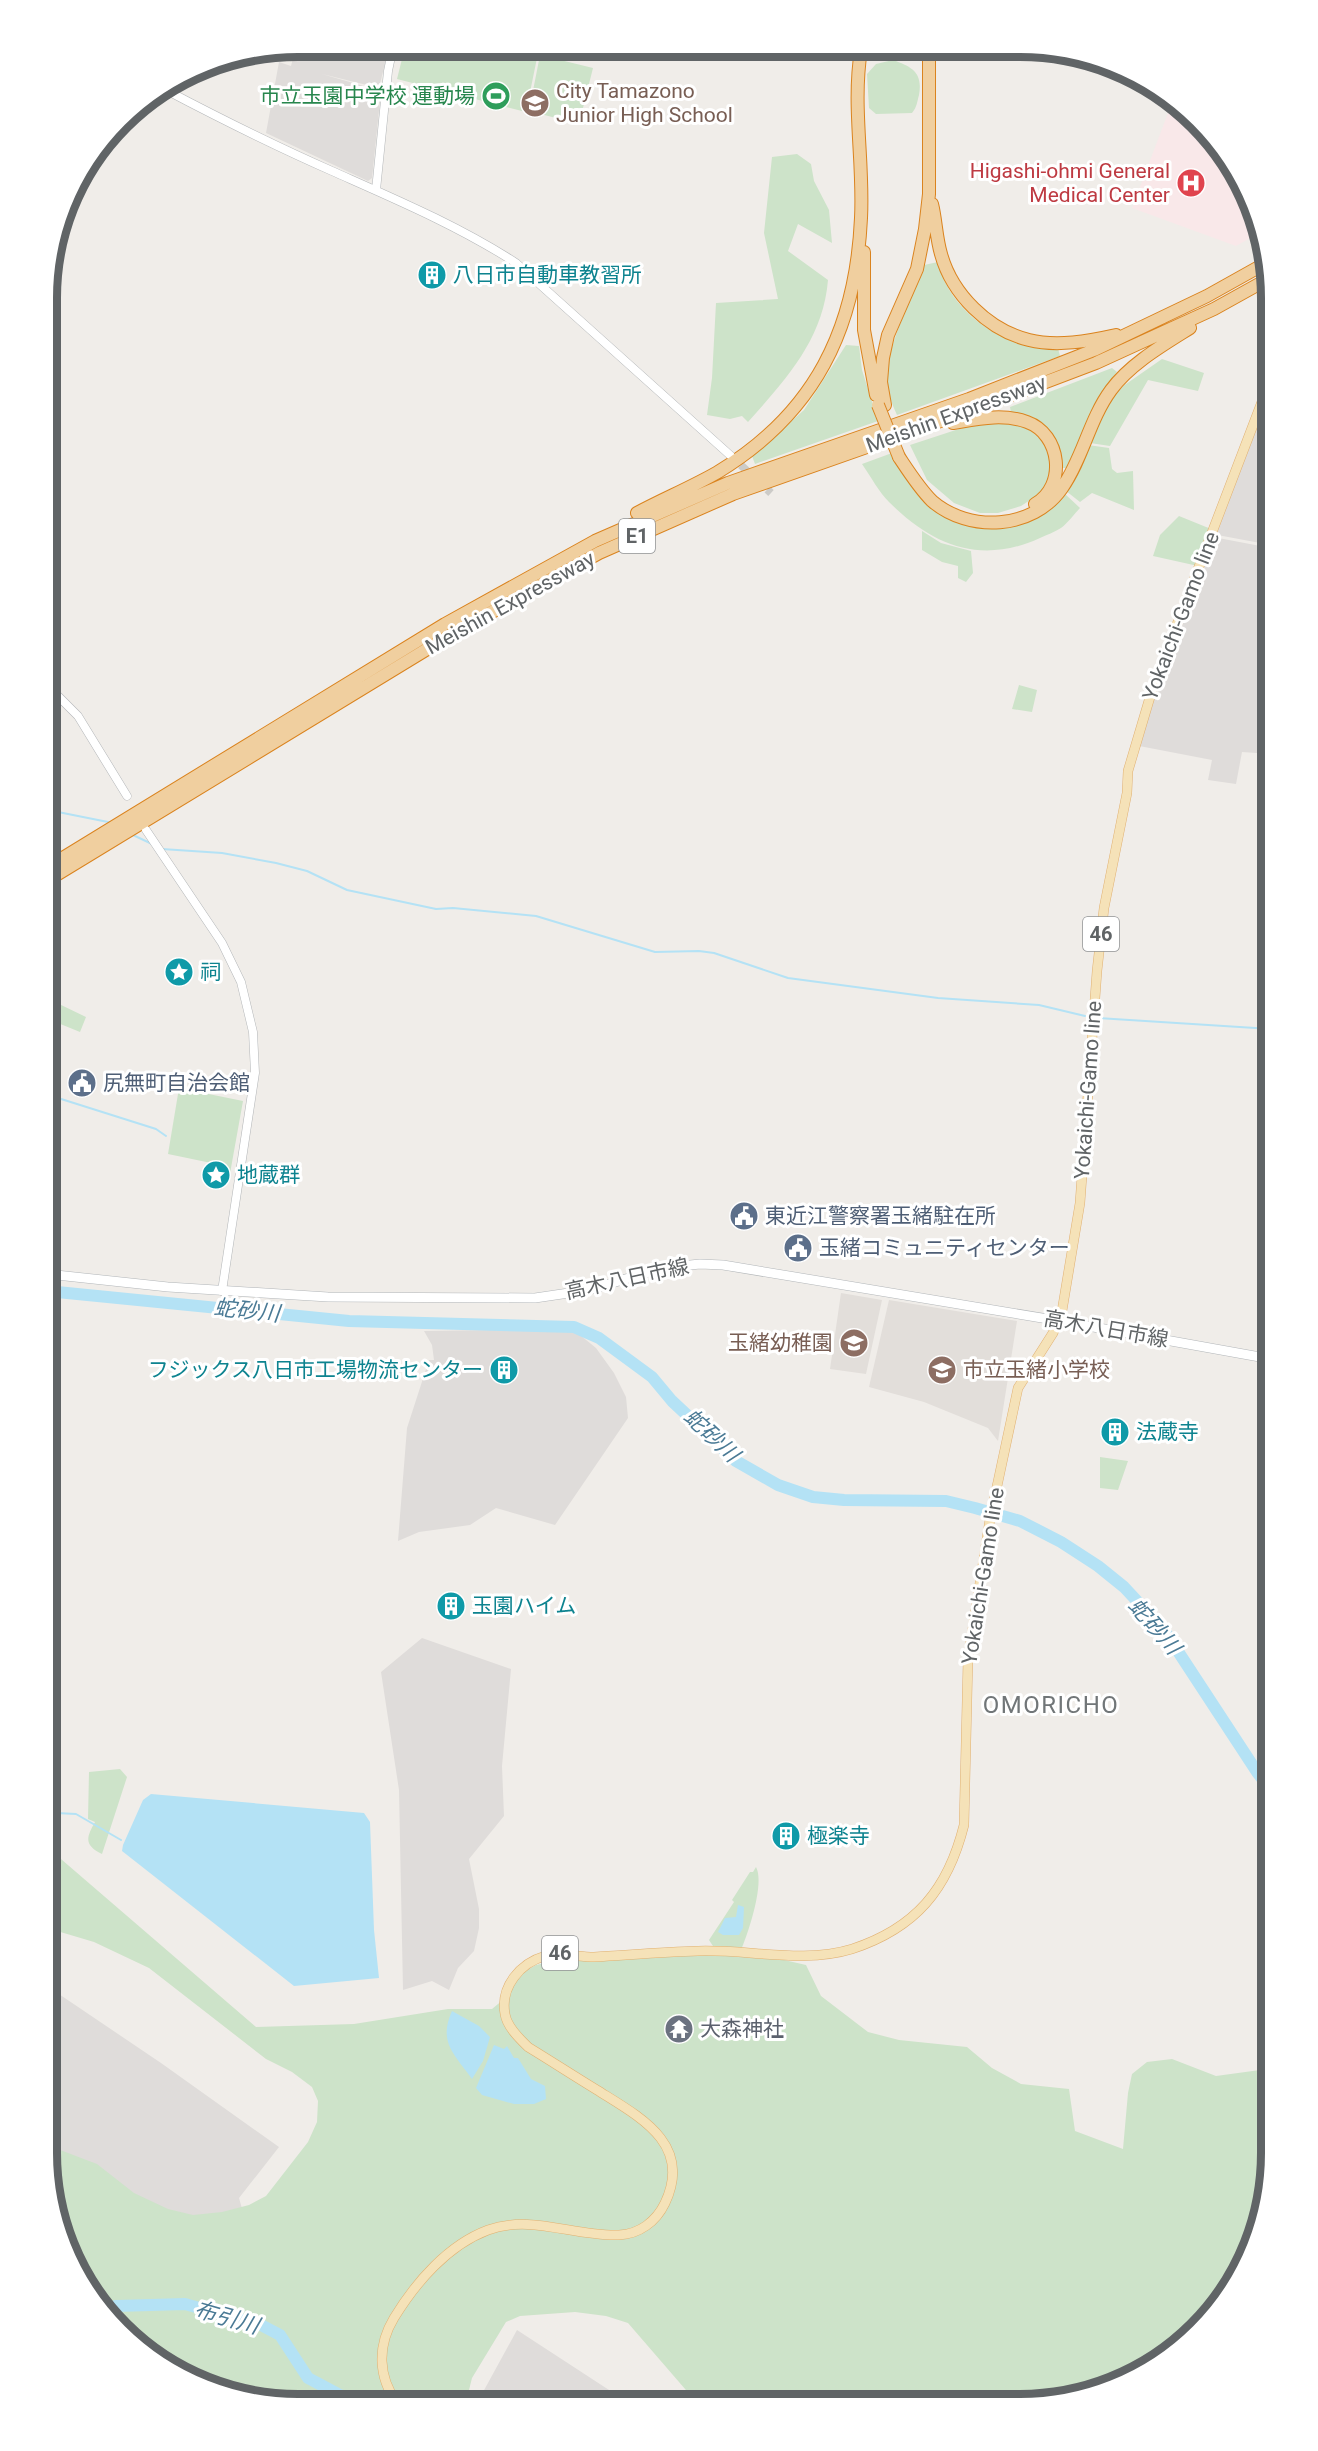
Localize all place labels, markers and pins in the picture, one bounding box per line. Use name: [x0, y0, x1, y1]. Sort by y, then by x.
place label: City Tamazono Junior High School: [556, 79, 733, 127]
sports icon: 市立玉園中学校 運動場: [480, 80, 512, 112]
place label: 市立玉園中学校 運動場: [260, 84, 475, 108]
school or university icon: City Tamazono Junior High School: [519, 87, 551, 119]
place label: Higashi-ohmi General Medical Center: [970, 159, 1170, 207]
hospital icon: Higashi-ohmi General Medical Center: [1175, 167, 1207, 199]
building icon: 八日市自動車教習所: [416, 259, 448, 291]
place label: 八日市自動車教習所: [453, 263, 642, 287]
place icon: 祠: [163, 956, 195, 988]
place label: 祠: [200, 960, 221, 984]
public building icon: 尻無町自治会館: [66, 1067, 98, 1099]
place label: 尻無町自治会館: [103, 1071, 250, 1095]
place icon: 地蔵群: [200, 1159, 232, 1191]
place label: 地蔵群: [237, 1163, 300, 1187]
public building icon: 東近江警察署玉緒駐在所: [728, 1200, 760, 1232]
place label: 東近江警察署玉緒駐在所: [765, 1204, 996, 1228]
public building icon: 玉緒コミュニティセンター: [782, 1232, 814, 1264]
place label: 玉緒コミュニティセンター: [819, 1236, 1070, 1260]
school or university icon: 玉緒幼稚園: [838, 1327, 870, 1359]
place label: 玉緒幼稚園: [728, 1331, 833, 1355]
building icon: フジックス八日市工場物流センター: [488, 1354, 520, 1386]
school or university icon: 市立玉緒小学校: [926, 1354, 958, 1386]
place label: フジックス八日市工場物流センター: [148, 1358, 483, 1382]
place label: 市立玉緒小学校: [963, 1358, 1110, 1382]
building icon: 法蔵寺: [1099, 1416, 1131, 1448]
place label: 法蔵寺: [1136, 1420, 1199, 1444]
building icon: 玉園ハイム: [435, 1590, 467, 1622]
place label: 玉園ハイム: [472, 1594, 576, 1618]
building icon: 極楽寺: [770, 1820, 802, 1852]
place label: 極楽寺: [807, 1824, 870, 1848]
temple icon: 大森神社: [663, 2013, 695, 2045]
place label: 大森神社: [700, 2017, 784, 2041]

